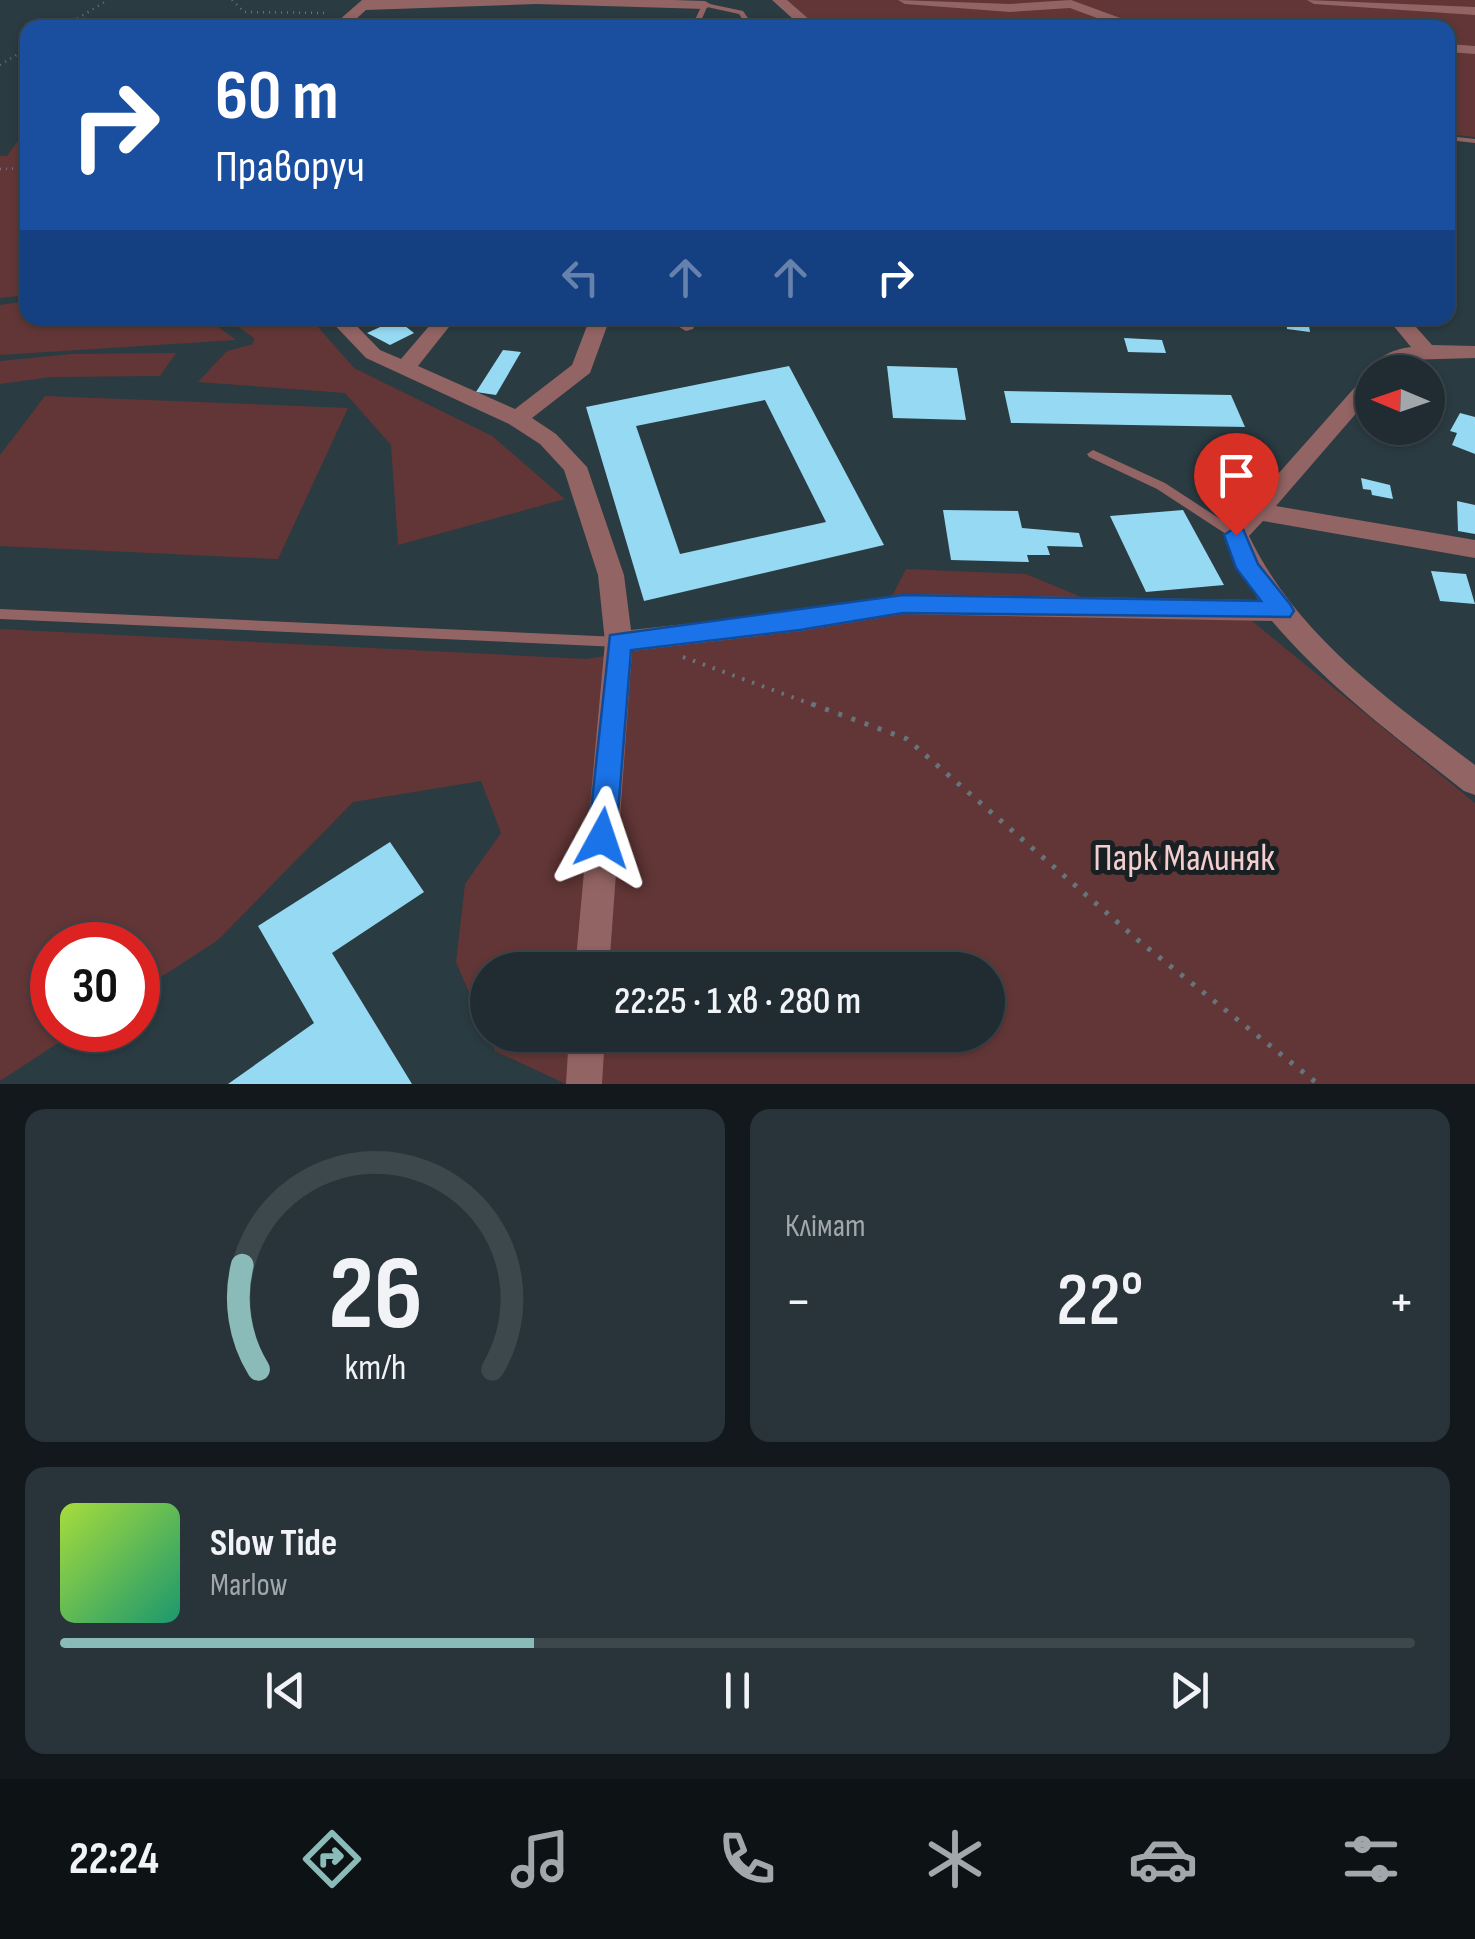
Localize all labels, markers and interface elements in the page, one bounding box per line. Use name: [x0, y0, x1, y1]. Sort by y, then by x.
text: 60 m: [215, 55, 339, 139]
icon: right: [50, 60, 180, 190]
text: Праворуч: [215, 140, 365, 195]
icon: left: [553, 250, 608, 305]
icon: ahead: [658, 250, 713, 305]
icon: ahead: [763, 250, 818, 305]
icon: right: [868, 250, 923, 305]
north arrow: [1355, 355, 1445, 445]
map controls: [1355, 355, 1445, 445]
pin: [1194, 433, 1279, 536]
icon: arrive: [1209, 448, 1264, 503]
position arrow: [550, 786, 654, 890]
park label: Парк Малиняк: [1093, 836, 1275, 881]
speed limit sign: 30: [30, 922, 160, 1052]
text: 22:25 · 1 хв · 280 m: [614, 979, 861, 1024]
text: Клімат: [785, 1207, 866, 1246]
text: 26: [328, 1233, 422, 1358]
text: 22°: [1056, 1256, 1144, 1347]
text: −: [785, 1269, 812, 1336]
text: +: [1388, 1269, 1415, 1336]
text: km/h: [344, 1347, 406, 1390]
text: Slow Tide: [210, 1521, 337, 1566]
text: Marlow: [210, 1566, 288, 1605]
icon: previous: [258, 1663, 313, 1718]
icon: pause: [710, 1663, 765, 1718]
icon: next: [1162, 1663, 1217, 1718]
icon: directions: [297, 1824, 367, 1894]
icon: music: [505, 1824, 575, 1894]
icon: phone: [712, 1824, 782, 1894]
icon: climate: [920, 1824, 990, 1894]
icon: car: [1128, 1824, 1198, 1894]
icon: filters: [1336, 1824, 1406, 1894]
text: 22:24: [69, 1832, 159, 1887]

